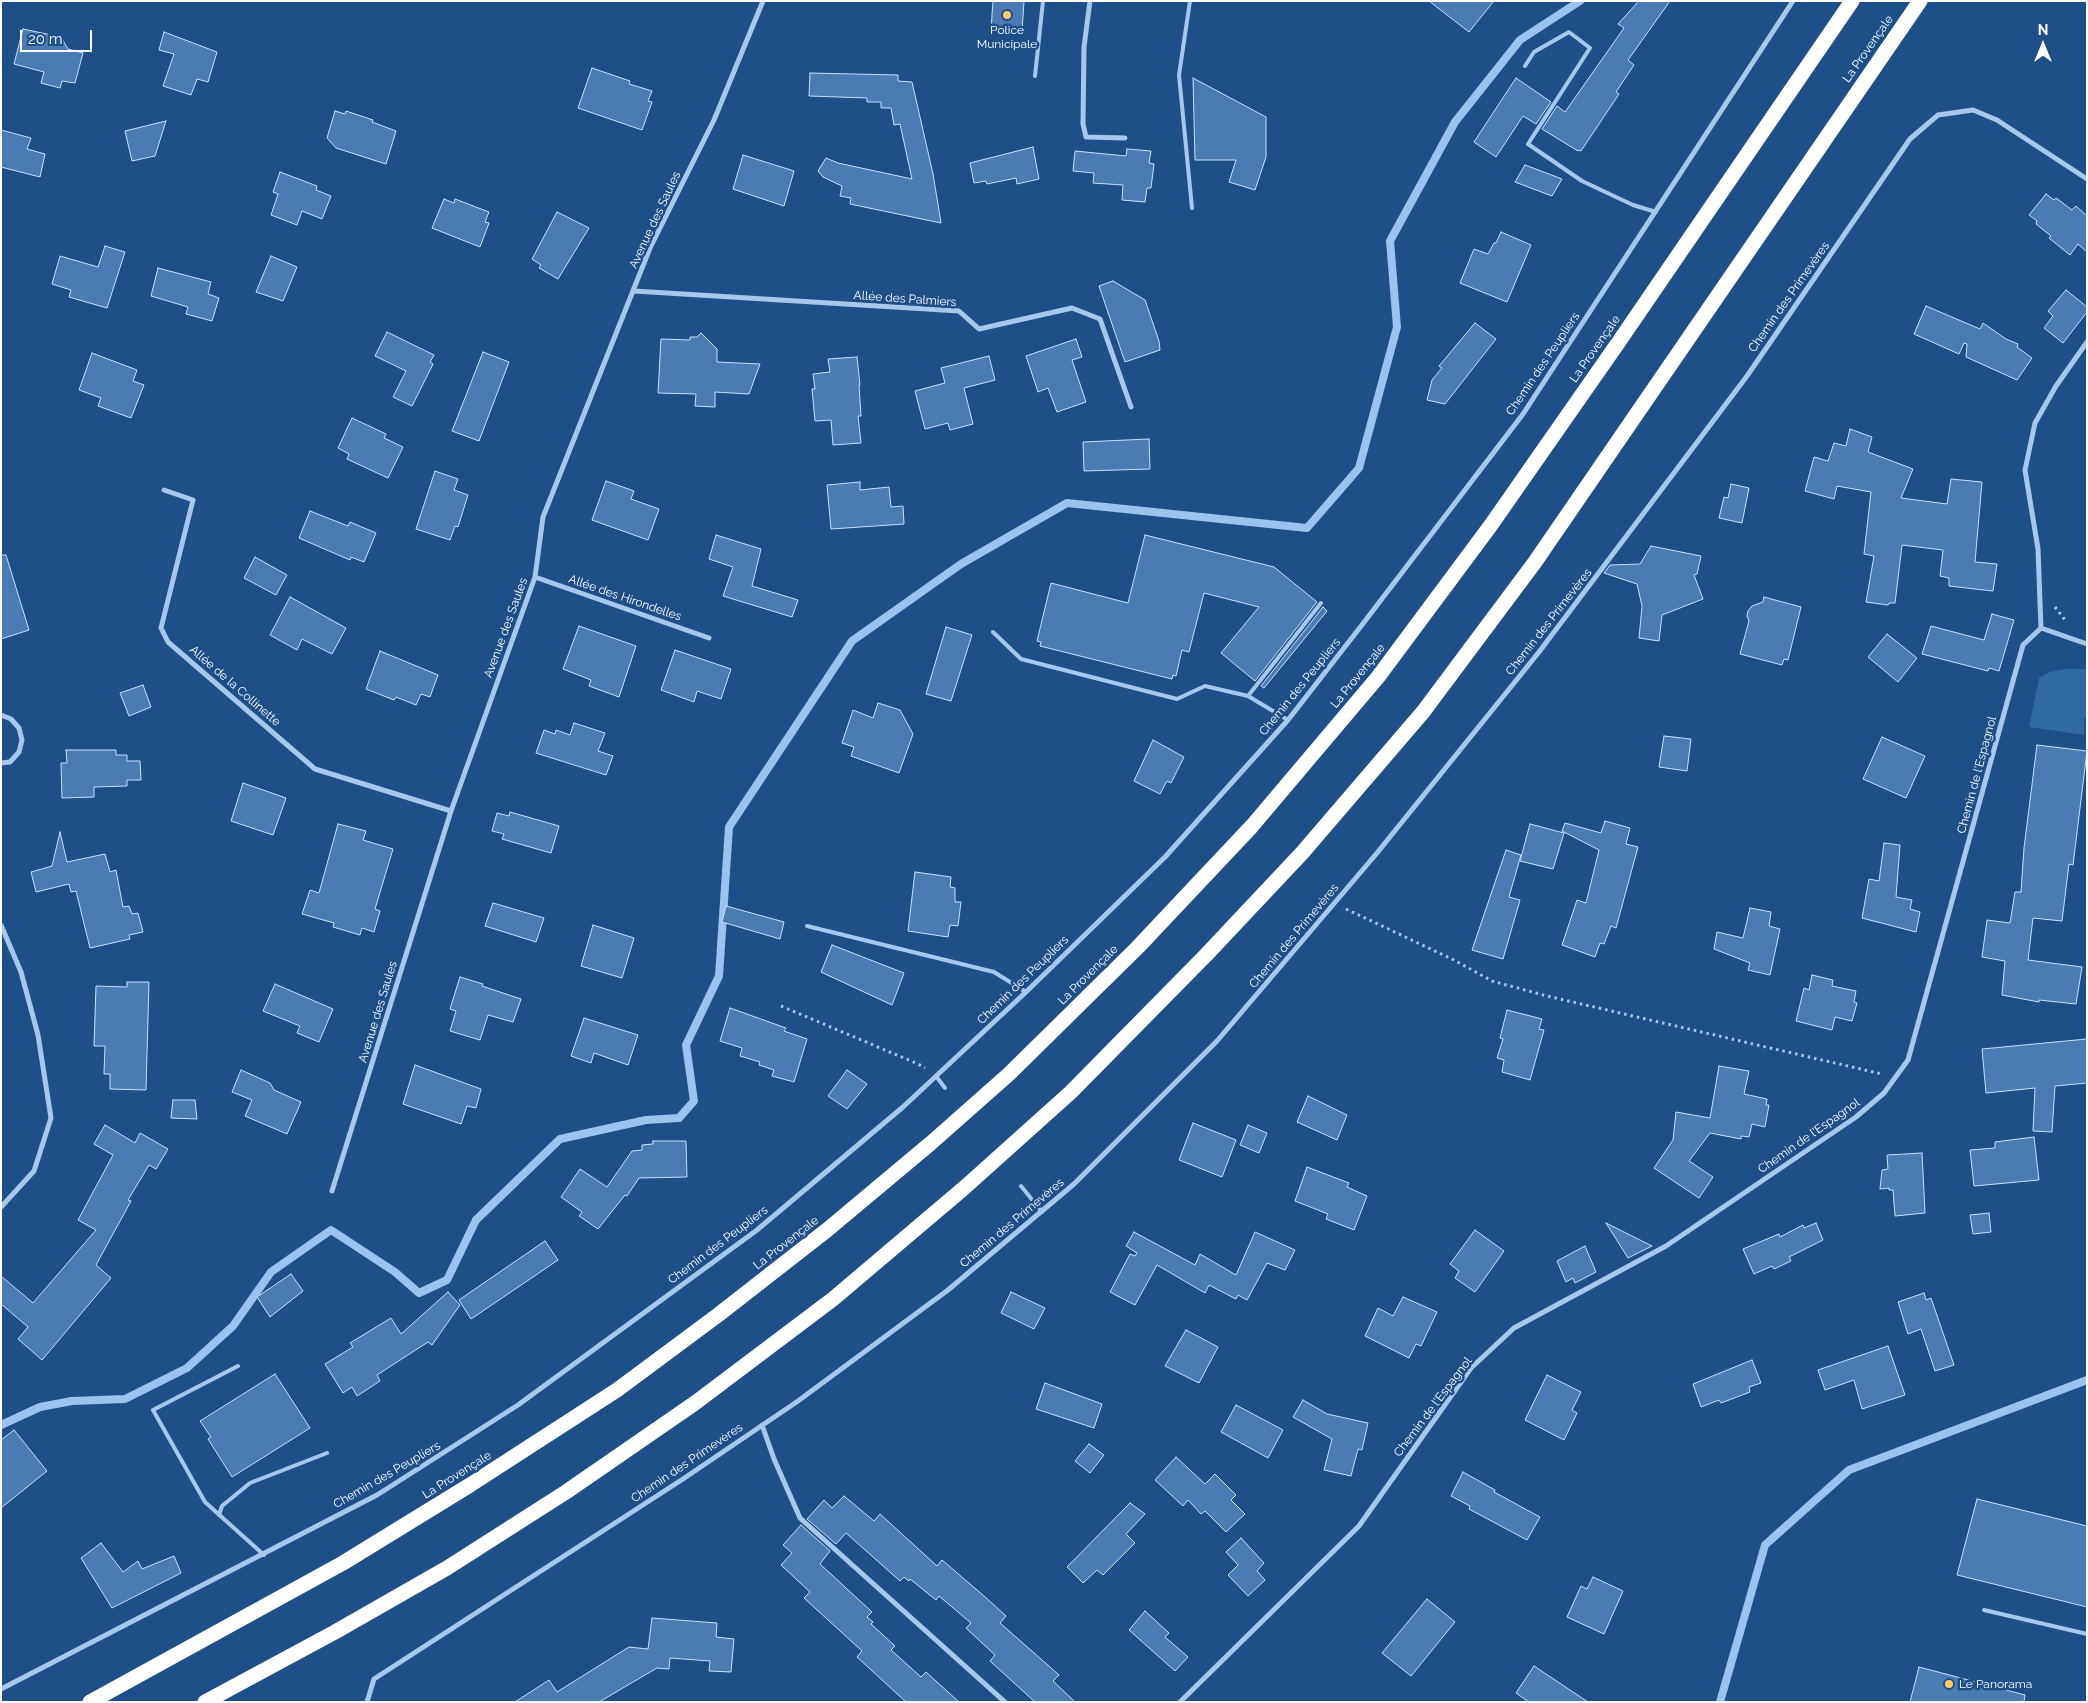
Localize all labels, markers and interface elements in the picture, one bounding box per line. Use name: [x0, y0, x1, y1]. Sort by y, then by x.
marker: Police Municipale: [1001, 9, 1013, 21]
street label: La Provençale: [1840, 13, 1896, 85]
scale bar: [22, 20, 95, 52]
north arrow: [2018, 20, 2068, 70]
text: N: [2038, 22, 2048, 38]
place label: Police Municipale: [977, 23, 1037, 51]
text: 20 m: [28, 30, 63, 48]
street label: Avenue des Saules: [626, 169, 684, 271]
street label: Chemin des Primevères: [1745, 239, 1833, 355]
street label: Allée des Palmiers: [853, 288, 957, 310]
street label: Chemin des Peupliers: [1503, 310, 1583, 418]
street label: La Provençale: [1567, 313, 1623, 385]
street label: Chemin des Primevères: [1503, 566, 1595, 678]
street label: Allée des Hirondelles: [567, 572, 683, 624]
street label: Avenue des Saules: [481, 576, 531, 680]
street label: Chemin des Peupliers: [1256, 635, 1344, 739]
street label: La Provençale: [1328, 641, 1388, 711]
street label: Allée de la Collinette: [187, 643, 283, 729]
street label: Chemin de l'Espagnol: [1954, 715, 2000, 835]
street label: Chemin des Primevères: [1246, 881, 1342, 991]
street label: Chemin des Peupliers: [974, 933, 1072, 1027]
street label: La Provençale: [1055, 942, 1121, 1008]
street label: Avenue des Saules: [356, 959, 400, 1065]
street label: Chemin de l'Espagnol: [1755, 1095, 1863, 1177]
street label: Chemin des Primevères: [957, 1175, 1067, 1271]
street label: Chemin des Peupliers: [665, 1203, 771, 1287]
street label: La Provençale: [751, 1213, 821, 1273]
street label: Chemin de l'Espagnol: [1391, 1354, 1475, 1460]
street label: Chemin des Primevères: [628, 1420, 746, 1506]
street label: Chemin des Peupliers: [331, 1438, 443, 1512]
street label: La Provençale: [420, 1448, 494, 1502]
place label: Le Panorama: [1959, 1677, 2032, 1691]
marker: Le Panorama: [1943, 1678, 1955, 1690]

